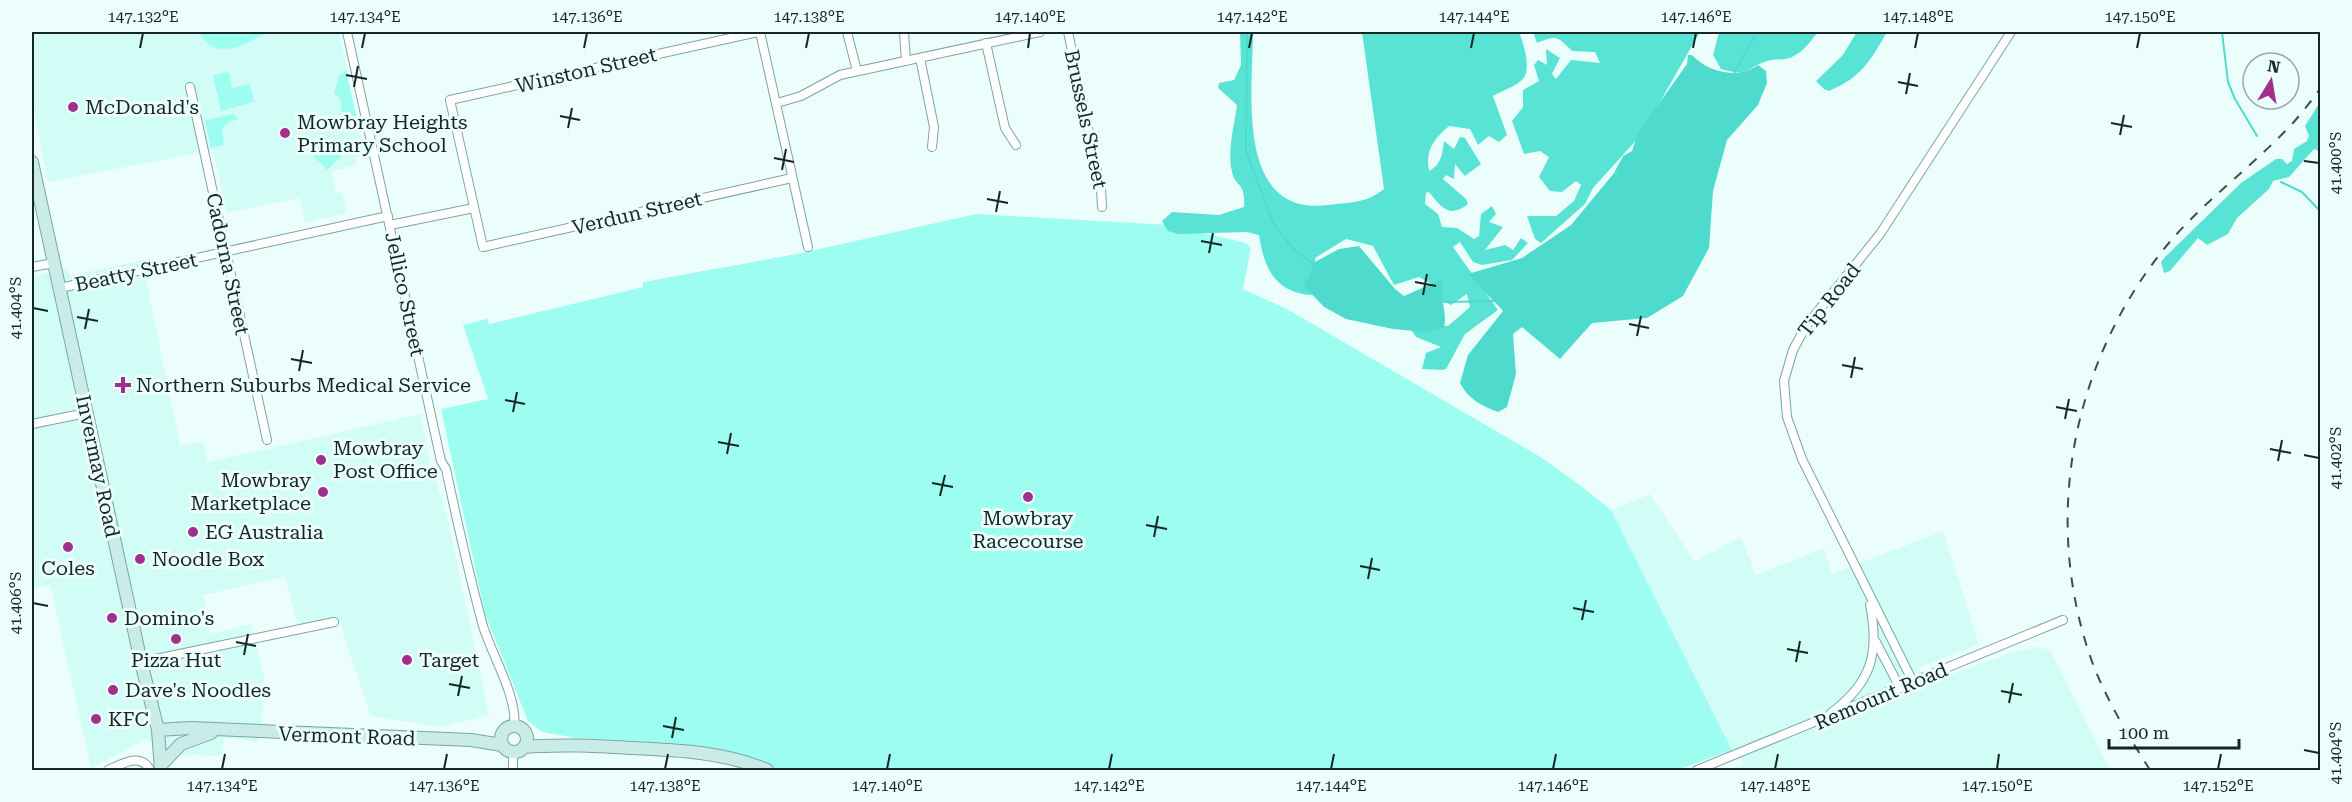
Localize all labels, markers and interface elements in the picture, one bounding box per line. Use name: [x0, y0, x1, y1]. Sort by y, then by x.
text: 147.132°E: [107, 8, 179, 26]
text: 147.134°E: [329, 8, 401, 26]
text: 147.136°E: [551, 8, 623, 26]
text: 147.138°E: [773, 8, 845, 26]
text: 147.140°E: [994, 8, 1066, 26]
text: 147.142°E: [1216, 8, 1288, 26]
text: 147.144°E: [1438, 8, 1510, 26]
text: 147.146°E: [1660, 8, 1732, 26]
text: 147.148°E: [1882, 8, 1954, 26]
text: 147.150°E: [2104, 8, 2176, 26]
street label: Winston Street: [513, 42, 659, 98]
street label: Brussels Street: [1060, 47, 1113, 191]
north arrow: [2241, 51, 2301, 111]
text: N: [2266, 56, 2282, 77]
place label: McDonald's: [85, 95, 199, 119]
marker: McDonald's: [66, 100, 80, 114]
place label: Mowbray Heights Primary School: [297, 110, 467, 157]
marker: Mowbray Heights Primary School: [278, 126, 292, 140]
text: 41.400°S: [2327, 132, 2345, 194]
street label: Verdun Street: [570, 186, 705, 240]
street label: Cadorna Street: [201, 191, 255, 338]
street label: Jellico Street: [380, 230, 430, 359]
street label: Beatty Street: [73, 247, 200, 297]
street label: Tip Road: [1793, 258, 1865, 342]
text: 41.404°S: [7, 277, 25, 339]
place label: Northern Suburbs Medical Service: [136, 373, 471, 397]
marker: Northern Suburbs Medical Service: [114, 376, 132, 394]
street label: Invermay Road: [71, 392, 125, 540]
text: 41.402°S: [2327, 427, 2345, 489]
place label: Mowbray Post Office: [333, 436, 438, 483]
marker: Mowbray Post Office: [314, 453, 328, 467]
place label: Mowbray Marketplace: [191, 468, 311, 515]
marker: Mowbray Marketplace: [316, 485, 330, 499]
marker: Mowbray Racecourse: [1021, 490, 1035, 504]
place label: Mowbray Racecourse: [972, 506, 1084, 553]
place label: EG Australia: [205, 520, 324, 544]
marker: EG Australia: [186, 525, 200, 539]
marker: Coles: [61, 540, 75, 554]
place label: Noodle Box: [152, 547, 265, 571]
marker: Noodle Box: [133, 552, 147, 566]
place label: Coles: [41, 556, 95, 580]
text: 41.406°S: [7, 572, 25, 634]
place label: Domino's: [124, 606, 214, 630]
marker: Domino's: [105, 611, 119, 625]
marker: Pizza Hut: [169, 632, 183, 646]
place label: Pizza Hut: [131, 648, 222, 672]
place label: Target: [419, 648, 480, 672]
marker: Target: [400, 653, 414, 667]
street label: Remount Road: [1811, 657, 1951, 735]
place label: Dave's Noodles: [125, 678, 271, 702]
marker: Dave's Noodles: [106, 683, 120, 697]
place label: KFC: [108, 707, 149, 731]
marker: KFC: [89, 712, 103, 726]
scale bar: [2109, 712, 2240, 750]
street label: Vermont Road: [278, 722, 416, 750]
text: 100 m: [2118, 722, 2169, 743]
text: 41.404°S: [2327, 722, 2345, 784]
text: 147.134°E: [186, 777, 258, 795]
text: 147.136°E: [408, 777, 480, 795]
text: 147.138°E: [629, 777, 701, 795]
text: 147.140°E: [851, 777, 923, 795]
text: 147.142°E: [1073, 777, 1145, 795]
text: 147.144°E: [1295, 777, 1367, 795]
text: 147.146°E: [1517, 777, 1589, 795]
text: 147.148°E: [1739, 777, 1811, 795]
text: 147.150°E: [1961, 777, 2033, 795]
text: 147.152°E: [2182, 777, 2254, 795]

